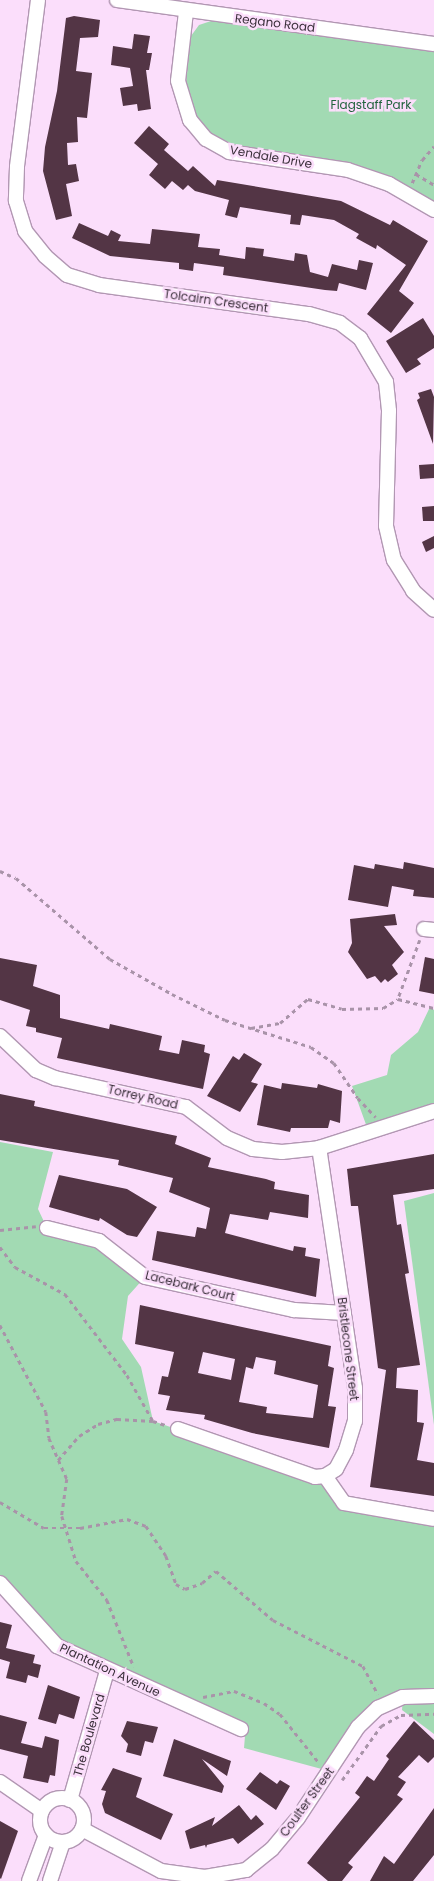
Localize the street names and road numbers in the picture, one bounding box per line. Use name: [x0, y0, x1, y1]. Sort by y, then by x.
street label: Regano Road: [234, 11, 316, 35]
street label: Vendale Drive: [229, 143, 313, 171]
street label: Tolcairn Crescent: [163, 287, 269, 315]
street label: Torrey Road: [106, 1082, 180, 1112]
street label: Lacebark Court: [144, 1268, 236, 1304]
street label: Bristlecone Street: [335, 1296, 361, 1402]
street label: Plantation Avenue: [58, 1640, 162, 1700]
street label: The Boulevard: [70, 1692, 108, 1778]
street label: Coulter Street: [277, 1765, 337, 1839]

